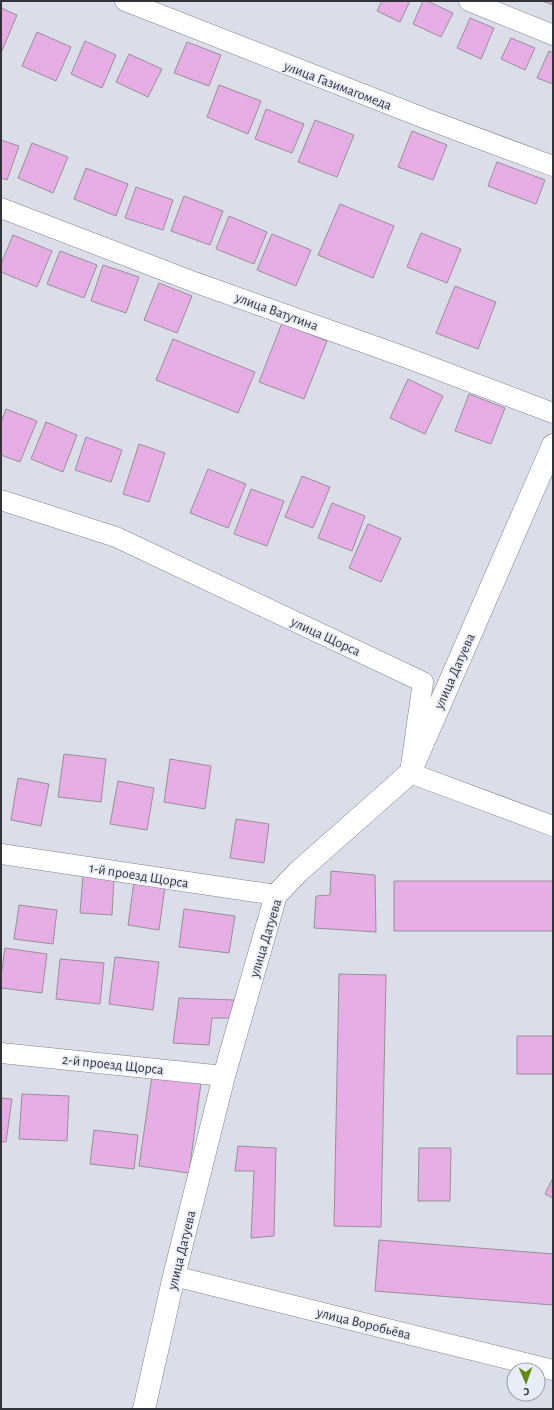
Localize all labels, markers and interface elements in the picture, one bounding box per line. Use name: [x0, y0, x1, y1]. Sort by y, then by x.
street label: улица Газимагомеда: [281, 59, 394, 113]
street label: улица Ватутина: [232, 290, 320, 334]
street label: улица Щорса: [288, 614, 363, 659]
street label: улица Датуева: [432, 631, 478, 712]
street label: 1-й проезд Щорса: [88, 861, 190, 891]
street label: улица Датуева: [247, 897, 285, 980]
street label: 2-й проезд Щорса: [61, 1053, 165, 1077]
street label: улица Датуева: [165, 1209, 199, 1292]
street label: улица Воробьёва: [314, 1305, 413, 1343]
north arrow: [506, 1362, 546, 1402]
text: С: [523, 1386, 530, 1397]

